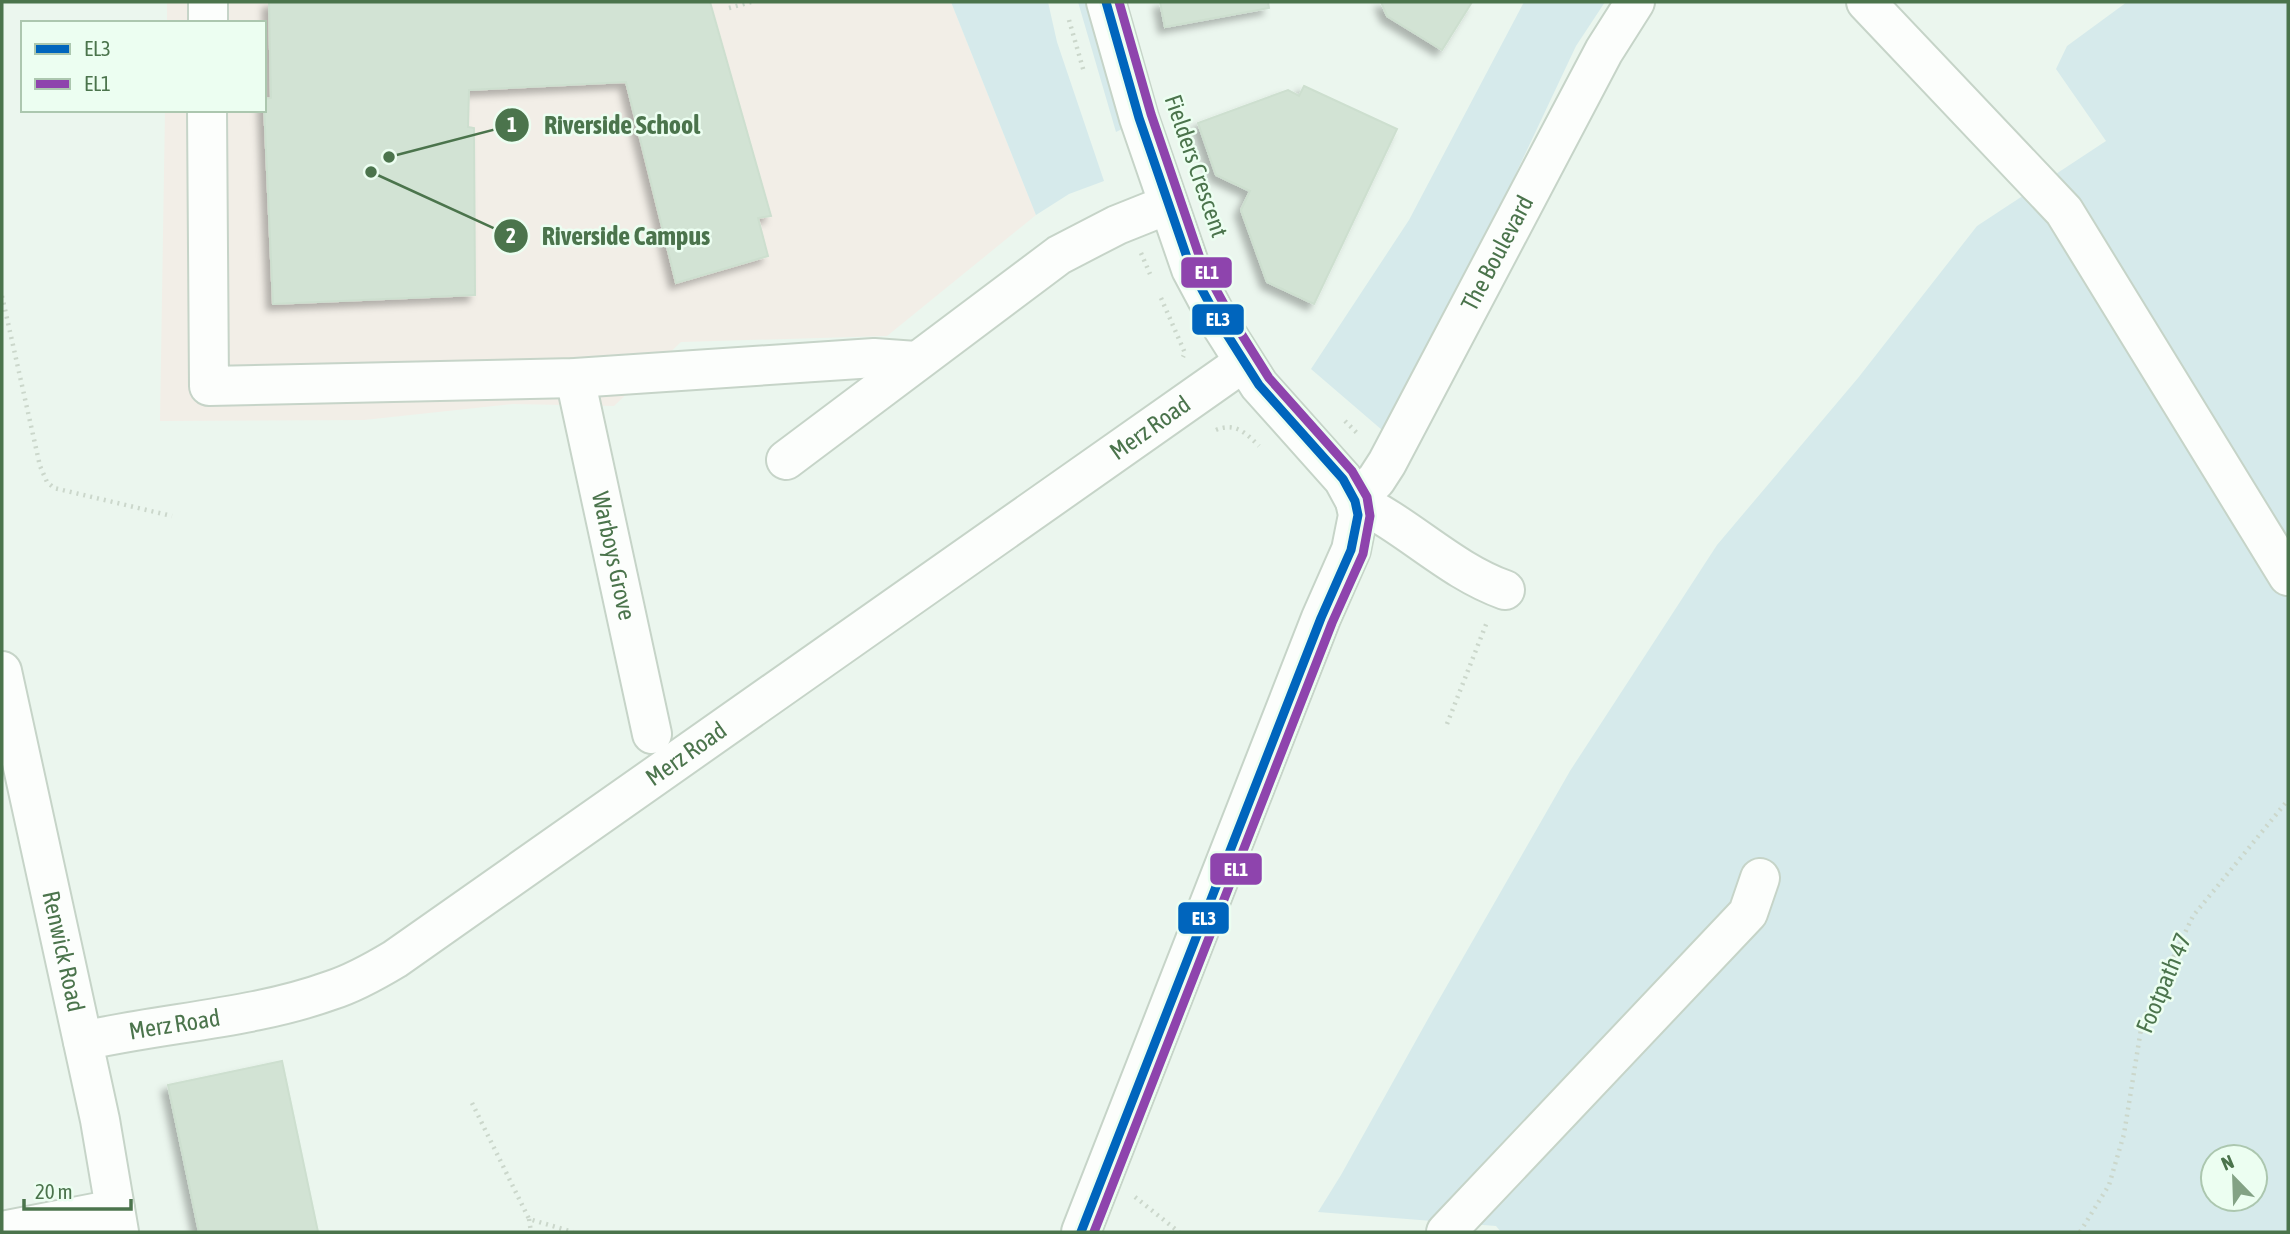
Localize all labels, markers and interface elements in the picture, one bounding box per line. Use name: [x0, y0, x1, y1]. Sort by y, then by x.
legend: [21, 21, 266, 112]
text: EL3: [84, 36, 111, 60]
text: EL1: [84, 71, 111, 95]
street label: Fielders Crescent: [1159, 91, 1234, 241]
callout: Riverside School: [495, 101, 714, 148]
text: Riverside School: [544, 110, 701, 140]
text: 1: [507, 112, 517, 136]
street label: The Boulevard: [1456, 191, 1538, 315]
callout: Riverside Campus: [493, 212, 724, 259]
text: Riverside Campus: [542, 221, 710, 251]
text: 2: [506, 223, 516, 247]
line badge: EL1: [1180, 256, 1233, 289]
text: EL1: [1195, 261, 1219, 283]
line badge: EL3: [1191, 303, 1245, 336]
text: EL3: [1206, 308, 1230, 330]
street label: Merz Road: [1105, 390, 1195, 465]
street label: Warboys Grove: [587, 489, 641, 622]
street label: Merz Road: [641, 716, 731, 791]
line badge: EL1: [1209, 852, 1263, 886]
text: EL1: [1224, 858, 1248, 880]
street label: Renwick Road: [37, 888, 90, 1014]
line badge: EL3: [1177, 901, 1230, 935]
text: EL3: [1192, 907, 1216, 929]
street label: Footpath 47: [2130, 929, 2197, 1037]
street label: Merz Road: [127, 1004, 222, 1045]
north arrow: [2199, 1143, 2269, 1213]
text: N: [2218, 1150, 2237, 1175]
scale bar: [24, 1168, 131, 1212]
text: 20 m: [35, 1179, 73, 1203]

